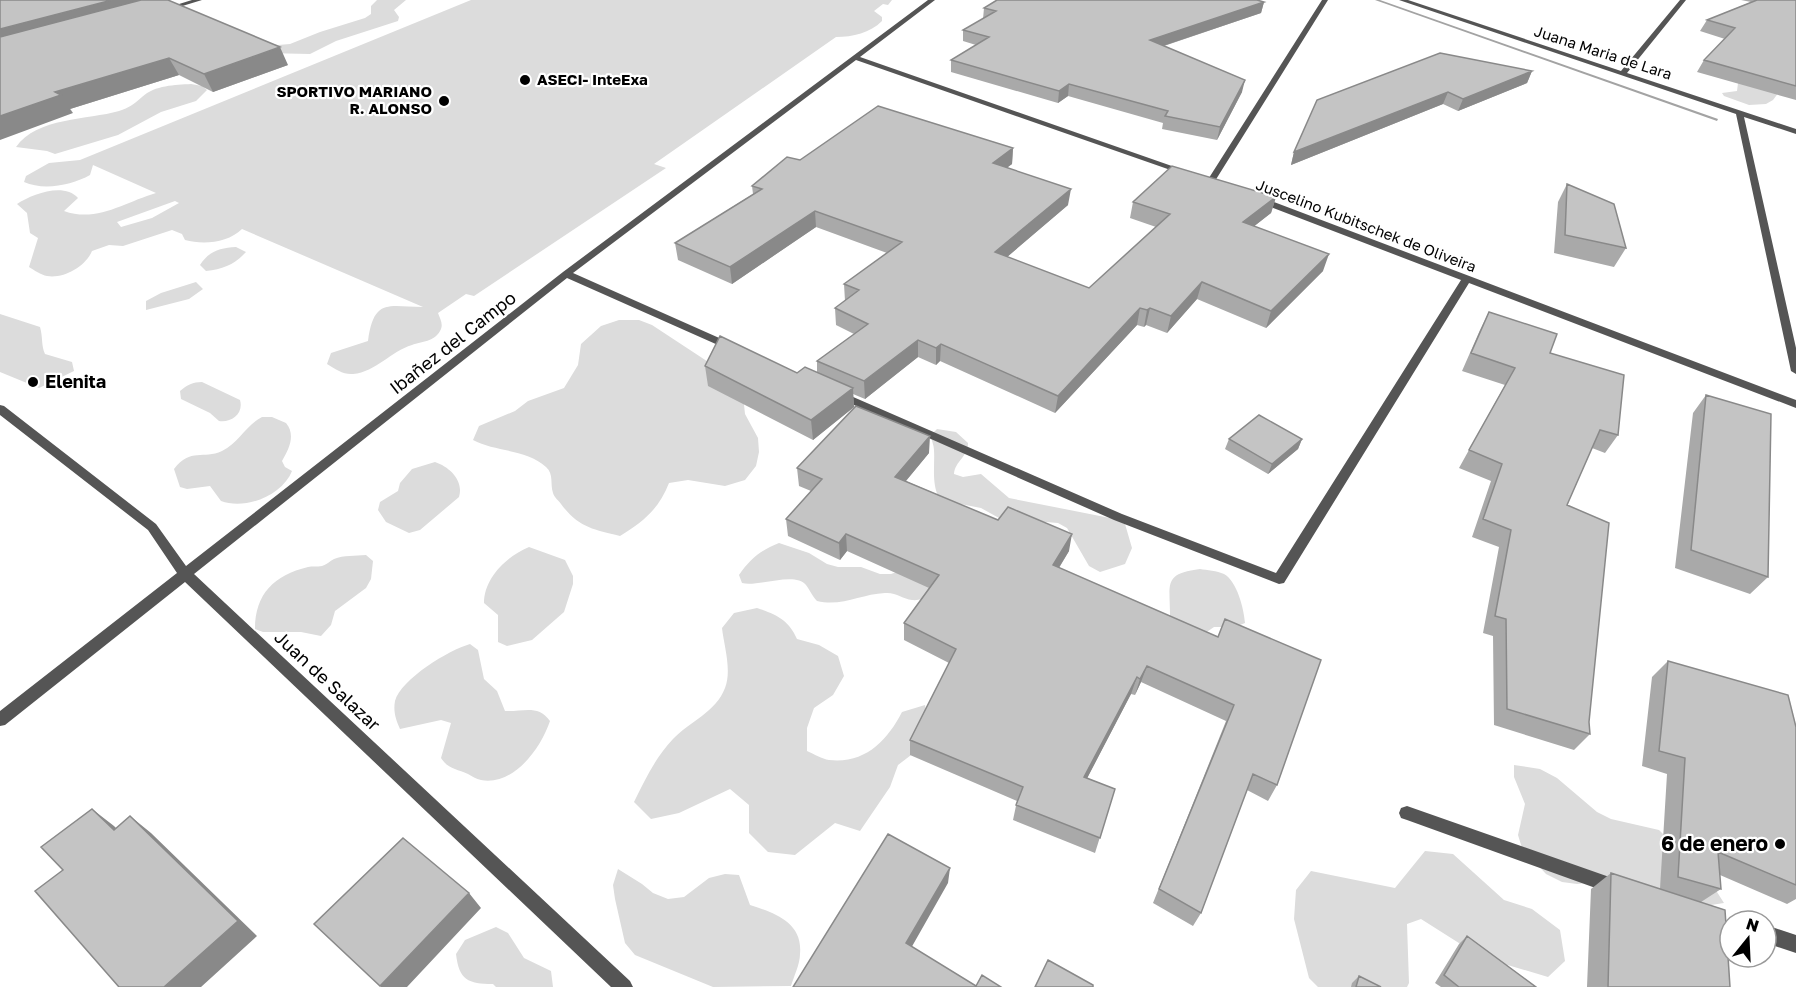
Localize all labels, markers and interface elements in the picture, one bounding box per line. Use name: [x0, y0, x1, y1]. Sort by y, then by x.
street label: Juana Maria de Lara: [1532, 21, 1674, 83]
place label: ASECI- InteExa: [537, 70, 648, 88]
marker: ASECI- InteExa: [518, 73, 532, 87]
place label: SPORTIVO MARIANO R. ALONSO: [276, 82, 432, 117]
marker: SPORTIVO MARIANO R. ALONSO: [437, 94, 451, 108]
street label: Juscelino Kubitschek de Oliveira: [1254, 175, 1479, 275]
street label: Ibañez del Campo: [385, 286, 520, 398]
place label: Elenita: [45, 370, 106, 392]
marker: Elenita: [26, 375, 40, 389]
street label: Juan de Salazar: [270, 626, 385, 735]
place label: 6 de enero: [1661, 830, 1768, 856]
marker: 6 de enero: [1773, 837, 1787, 851]
north arrow: [1718, 909, 1778, 969]
text: N: [1744, 913, 1762, 936]

